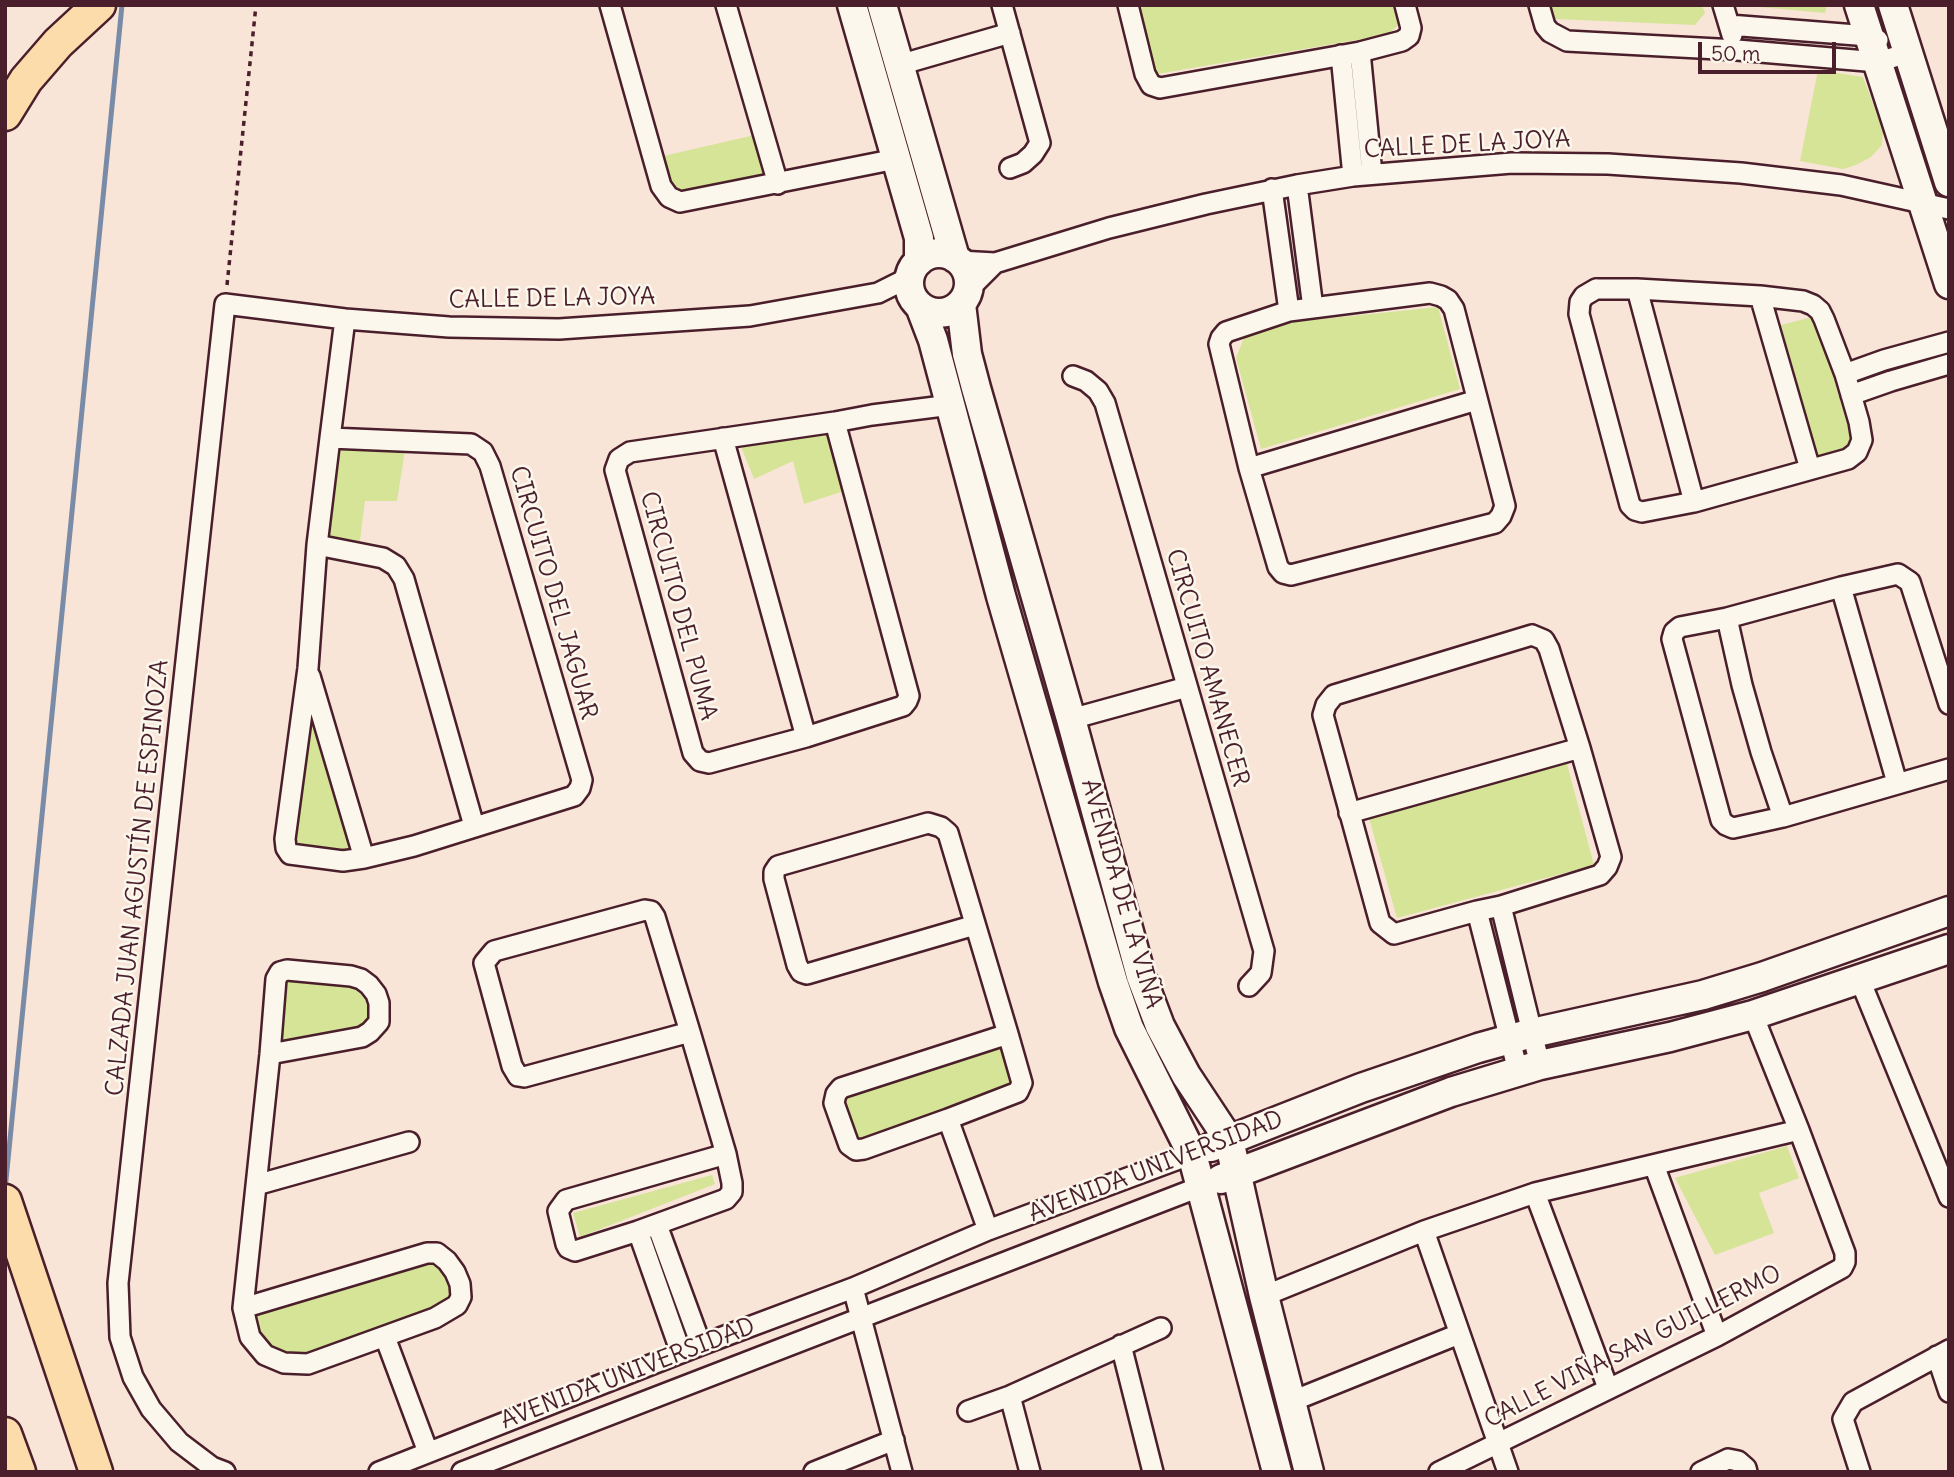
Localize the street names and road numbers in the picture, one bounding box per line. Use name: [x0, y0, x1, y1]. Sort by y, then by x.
street label: CALLE DE LA JOYA: [1363, 125, 1571, 165]
street label: CALLE DE LA JOYA: [448, 283, 656, 315]
street label: CIRCUITO DEL JAGUAR: [503, 463, 603, 723]
street label: CIRCUITO DEL PUMA: [634, 488, 722, 724]
street label: CIRCUITO AMANECER: [1159, 546, 1255, 790]
street label: CALZADA JUAN AGUSTÍN DE ESPINOZA: [101, 658, 175, 1098]
street label: AVENIDA DE LA VIÑA: [1074, 776, 1168, 1012]
street label: AVENIDA UNIVERSIDAD: [1025, 1105, 1287, 1229]
street label: CALLE VIÑA SAN GUILLERMO: [1480, 1259, 1786, 1435]
street label: AVENIDA UNIVERSIDAD: [497, 1312, 759, 1436]

